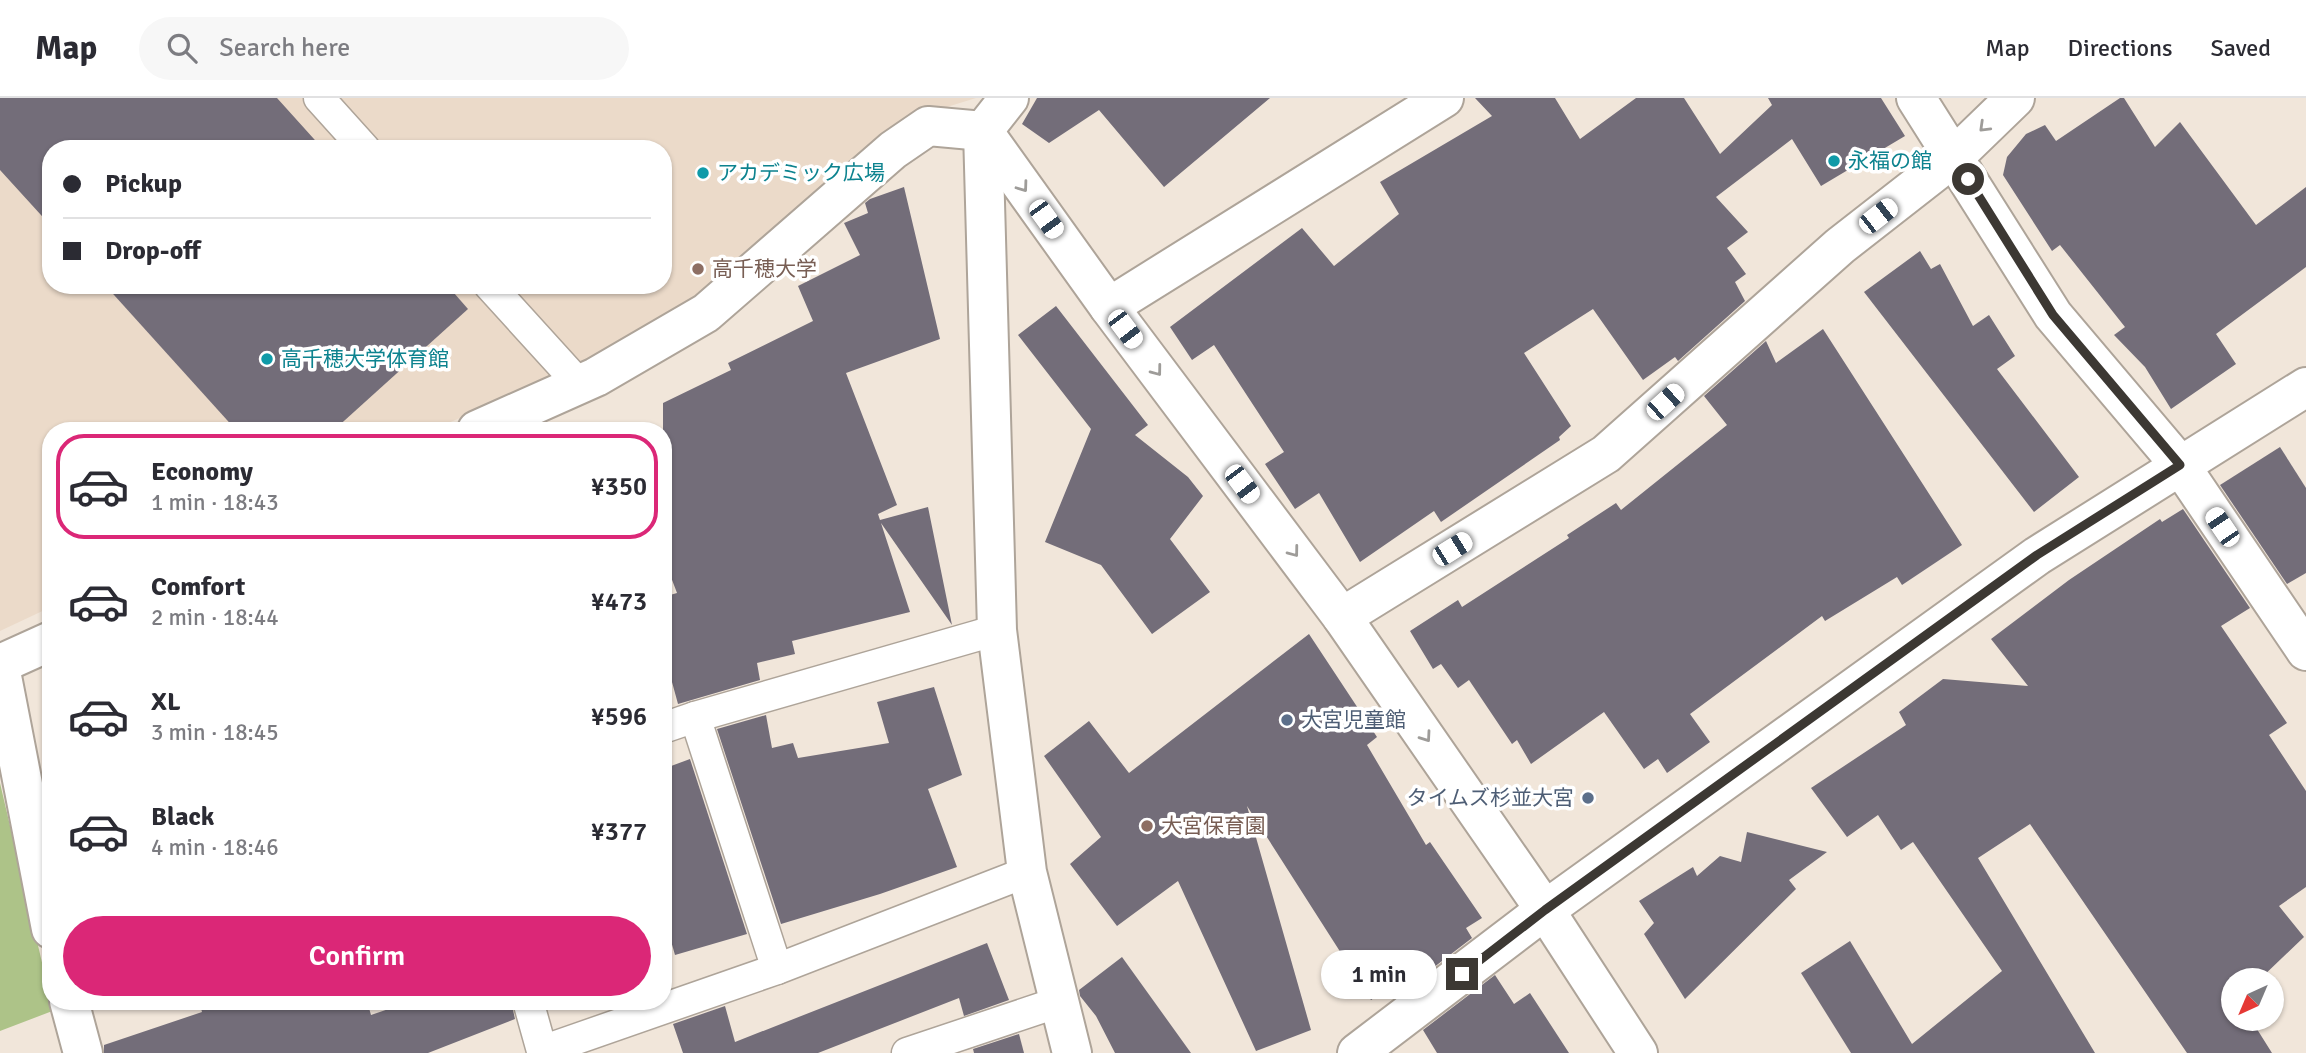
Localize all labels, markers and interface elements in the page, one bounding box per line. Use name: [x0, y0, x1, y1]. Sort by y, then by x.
search box: [139, 17, 629, 80]
text: Map: [35, 28, 97, 69]
icon: search: [163, 29, 201, 67]
text: Search here: [219, 32, 350, 64]
text: Map: [1985, 33, 2030, 63]
text: Directions: [2068, 33, 2173, 63]
text: Saved: [2211, 33, 2271, 63]
one-way arrow: [1980, 119, 1993, 132]
place label: 永福の館: [1848, 148, 1932, 174]
marker: 永福の館: [1826, 153, 1842, 169]
place label: アカデミック広場: [717, 160, 885, 186]
route start: [1952, 163, 1984, 195]
marker: アカデミック広場: [695, 165, 711, 181]
text: Pickup: [105, 168, 182, 200]
one-way arrow: [1014, 179, 1027, 192]
car: [1855, 195, 1902, 237]
car: [1026, 196, 1067, 242]
text: Drop-off: [105, 235, 201, 267]
place label: 高千穂大学: [712, 256, 817, 282]
marker: 高千穂大学: [690, 261, 706, 277]
car: [1104, 306, 1147, 352]
place label: 高千穂大学体育館: [281, 346, 449, 372]
marker: 高千穂大学体育館: [259, 351, 275, 367]
one-way arrow: [1148, 363, 1161, 375]
car: [1643, 380, 1688, 424]
icon: car: [67, 455, 130, 518]
text: Economy: [151, 456, 253, 488]
car: [1221, 461, 1264, 507]
text: ¥350: [591, 471, 647, 503]
text: 1 min · 18:43: [151, 488, 279, 517]
car: [2202, 504, 2243, 550]
car: [1429, 529, 1476, 569]
one-way arrow: [1285, 544, 1298, 557]
icon: car: [67, 570, 130, 633]
text: Comfort: [151, 571, 245, 603]
text: ¥473: [591, 586, 647, 618]
text: 2 min · 18:44: [151, 603, 279, 632]
icon: car: [67, 685, 130, 748]
text: XL: [151, 686, 181, 718]
text: ¥596: [591, 701, 647, 733]
place label: 大宮児童館: [1301, 707, 1406, 733]
marker: 大宮児童館: [1279, 712, 1295, 728]
text: 3 min · 18:45: [151, 718, 279, 747]
one-way arrow: [1418, 729, 1430, 742]
place label: タイムズ杉並大宮: [1406, 785, 1574, 811]
marker: タイムズ杉並大宮: [1580, 790, 1596, 806]
icon: car: [67, 800, 130, 863]
text: Black: [151, 801, 214, 833]
place label: 大宮保育園: [1161, 813, 1266, 839]
text: ¥377: [591, 816, 647, 848]
marker: 大宮保育園: [1139, 818, 1155, 834]
text: 4 min · 18:46: [151, 833, 279, 862]
button: Confirm: [63, 916, 651, 996]
callout: 1 min: [1322, 950, 1438, 998]
route end: [1446, 958, 1478, 990]
text: 1 min: [1351, 960, 1407, 989]
north arrow: [2221, 968, 2284, 1031]
map controls: [2221, 968, 2284, 1031]

